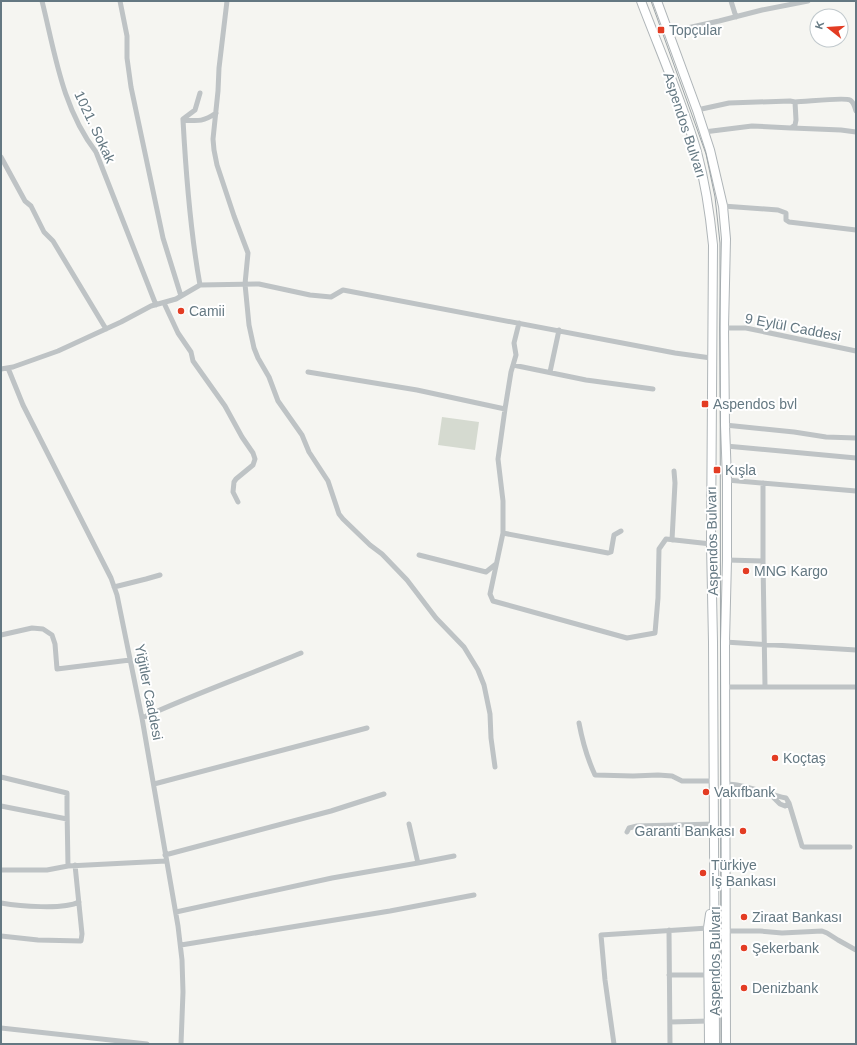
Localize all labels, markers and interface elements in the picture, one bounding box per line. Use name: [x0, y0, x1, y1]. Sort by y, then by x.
north arrow: [809, 8, 849, 48]
text: K: [813, 19, 826, 31]
place label: Topçular: [669, 22, 722, 38]
marker: Topçular: [656, 25, 666, 35]
street label: Aspendos Bulvarı: [660, 70, 710, 180]
street label: 1021. Sokak: [71, 88, 119, 167]
place label: Camii: [189, 303, 225, 319]
marker: Camii: [176, 306, 186, 316]
street label: 9 Eylül Caddesi: [744, 310, 842, 344]
place label: Aspendos bvl: [713, 396, 797, 412]
marker: Aspendos bvl: [700, 399, 710, 409]
place label: Kışla: [725, 462, 756, 478]
marker: Kışla: [712, 465, 722, 475]
street label: Aspendos Bulvarı: [703, 486, 721, 596]
place label: MNG Kargo: [754, 563, 828, 579]
marker: MNG Kargo: [741, 566, 751, 576]
street label: Yiğitler Caddesi: [132, 643, 166, 741]
place label: Koçtaş: [783, 750, 826, 766]
marker: Koçtaş: [770, 753, 780, 763]
place label: Vakıfbank: [714, 784, 776, 800]
marker: Vakıfbank: [701, 787, 711, 797]
place label: Garanti Bankası: [635, 823, 735, 839]
marker: Garanti Bankası: [738, 826, 748, 836]
place label: Türkiye İş Bankası: [711, 857, 776, 889]
marker: Türkiye İş Bankası: [698, 868, 708, 878]
street label: Aspendos Bulvarı: [707, 906, 723, 1016]
place label: Ziraat Bankası: [752, 909, 842, 925]
marker: Ziraat Bankası: [739, 912, 749, 922]
place label: Şekerbank: [752, 940, 820, 956]
marker: Şekerbank: [739, 943, 749, 953]
place label: Denizbank: [752, 980, 819, 996]
marker: Denizbank: [739, 983, 749, 993]

